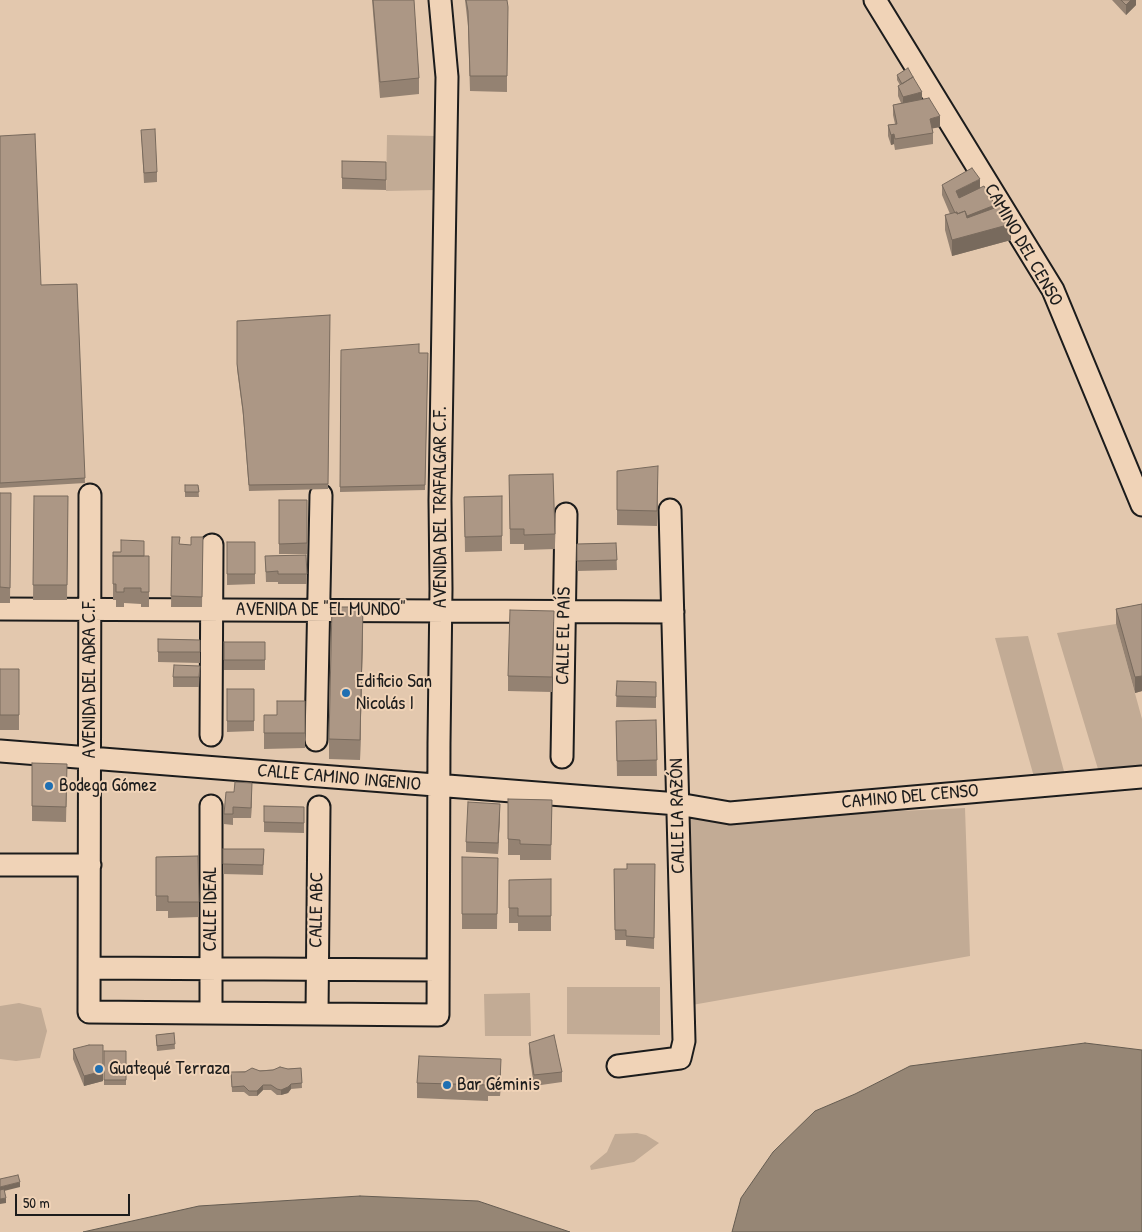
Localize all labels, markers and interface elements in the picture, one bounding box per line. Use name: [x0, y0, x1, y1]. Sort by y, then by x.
street label: CAMINO DEL CENSO: [979, 180, 1067, 310]
street label: AVENIDA DEL TRAFALGAR C.F.: [430, 406, 452, 608]
street label: CALLE EL PAÍS: [552, 587, 576, 685]
street label: AVENIDA DEL ADRA C.F.: [79, 598, 101, 758]
street label: AVENIDA DE "EL MUNDO": [236, 599, 406, 621]
place label: Edificio San Nicolás I: [356, 671, 432, 715]
marker: Edificio San Nicolás I: [340, 687, 352, 699]
street label: CALLE LA RAZÓN: [666, 758, 690, 874]
street label: CALLE CAMINO INGENIO: [256, 759, 422, 797]
place label: Bodega Gómez: [59, 775, 157, 797]
marker: Bodega Gómez: [43, 780, 55, 792]
street label: CAMINO DEL CENSO: [840, 780, 980, 814]
street label: CALLE IDEAL: [200, 867, 222, 951]
street label: CALLE ABC: [305, 872, 329, 948]
place label: Guatequé Terraza: [109, 1058, 230, 1080]
marker: Guatequé Terraza: [93, 1063, 105, 1075]
place label: Bar Géminis: [457, 1074, 540, 1096]
marker: Bar Géminis: [441, 1079, 453, 1091]
scale bar: [18, 1184, 132, 1216]
text: 50 m: [23, 1192, 50, 1213]

